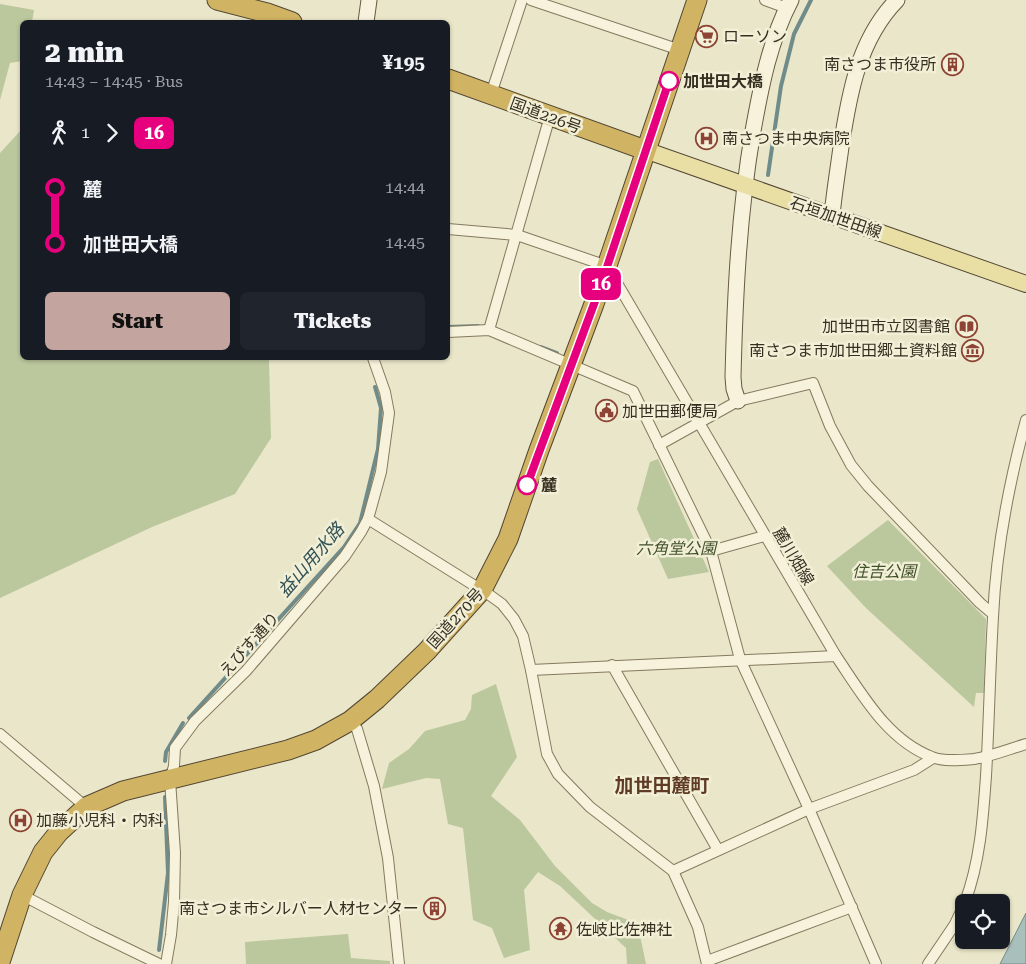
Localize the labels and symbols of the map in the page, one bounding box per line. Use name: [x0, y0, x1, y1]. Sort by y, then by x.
supermarket icon: ローソン: [695, 24, 719, 48]
place label: ローソン: [723, 27, 787, 46]
building icon: 南さつま市役所: [940, 52, 964, 76]
place label: 南さつま市役所: [824, 55, 936, 74]
marker: 加世田大橋: [659, 71, 679, 91]
place label: 加世田大橋: [683, 72, 763, 91]
street label: 国道226号: [507, 94, 584, 137]
hospital icon: 南さつま中央病院: [694, 126, 718, 150]
place label: 南さつま中央病院: [722, 129, 850, 148]
street label: 石垣加世田線: [787, 193, 884, 242]
line badge: 16: [578, 268, 624, 300]
library icon: 加世田市立図書館: [954, 314, 978, 338]
place label: 加世田市立図書館: [822, 317, 950, 336]
museum icon: 南さつま市加世田郷土資料館: [961, 338, 985, 362]
place label: 南さつま市加世田郷土資料館: [749, 341, 957, 360]
public building icon: 加世田郵便局: [594, 399, 618, 423]
place label: 加世田郵便局: [622, 402, 718, 421]
marker: 麓: [517, 475, 537, 495]
place label: 麓: [541, 476, 557, 495]
water label: 益山用水路: [273, 517, 349, 601]
street label: 麓川畑線: [769, 524, 818, 589]
park label: 六角堂公園: [636, 539, 718, 558]
park label: 住吉公園: [852, 562, 918, 581]
street label: 国道270号: [423, 584, 487, 653]
street label: えびす通り: [216, 608, 283, 680]
district label: 加世田麓町: [614, 774, 710, 797]
hospital icon: 加藤小児科・内科: [8, 808, 32, 832]
place label: 加藤小児科・内科: [36, 811, 164, 830]
building icon: 南さつま市シルバー人材センター: [423, 896, 447, 920]
place label: 南さつま市シルバー人材センター: [179, 899, 419, 918]
temple icon: 佐岐比佐神社: [548, 917, 572, 941]
place label: 佐岐比佐神社: [576, 920, 672, 939]

